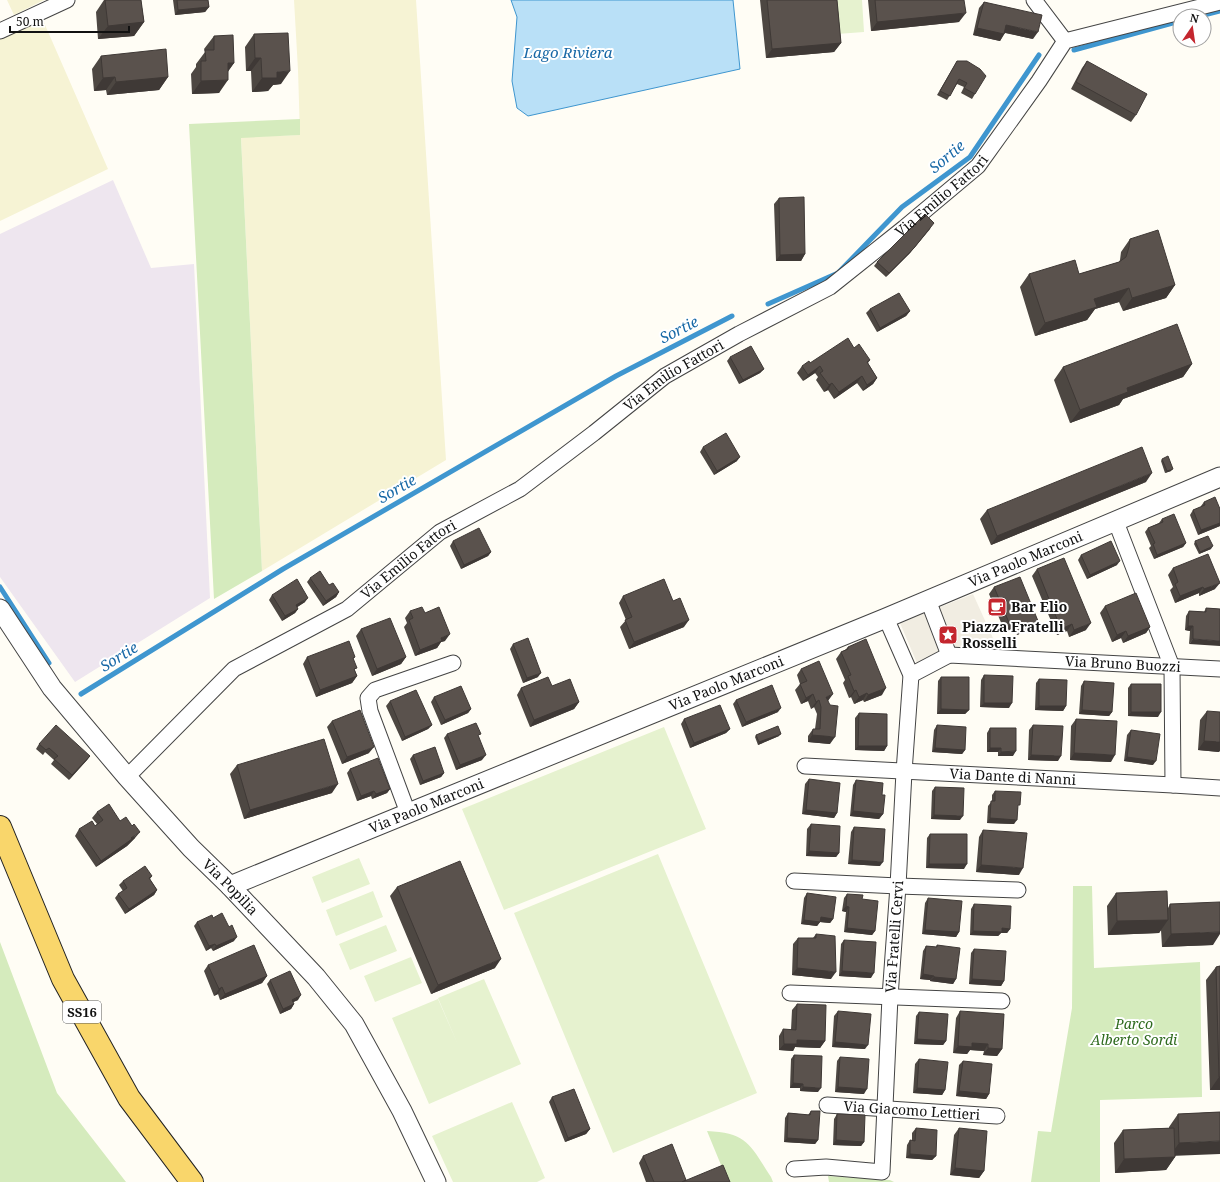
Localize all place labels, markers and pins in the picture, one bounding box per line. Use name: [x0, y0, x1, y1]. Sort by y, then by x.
cafe icon: Bar Elio: [986, 596, 1008, 618]
place label: Bar Elio: [1011, 597, 1067, 616]
place label: Piazza Fratelli Rosselli: [962, 617, 1064, 652]
place icon: Piazza Fratelli Rosselli: [937, 624, 959, 646]

